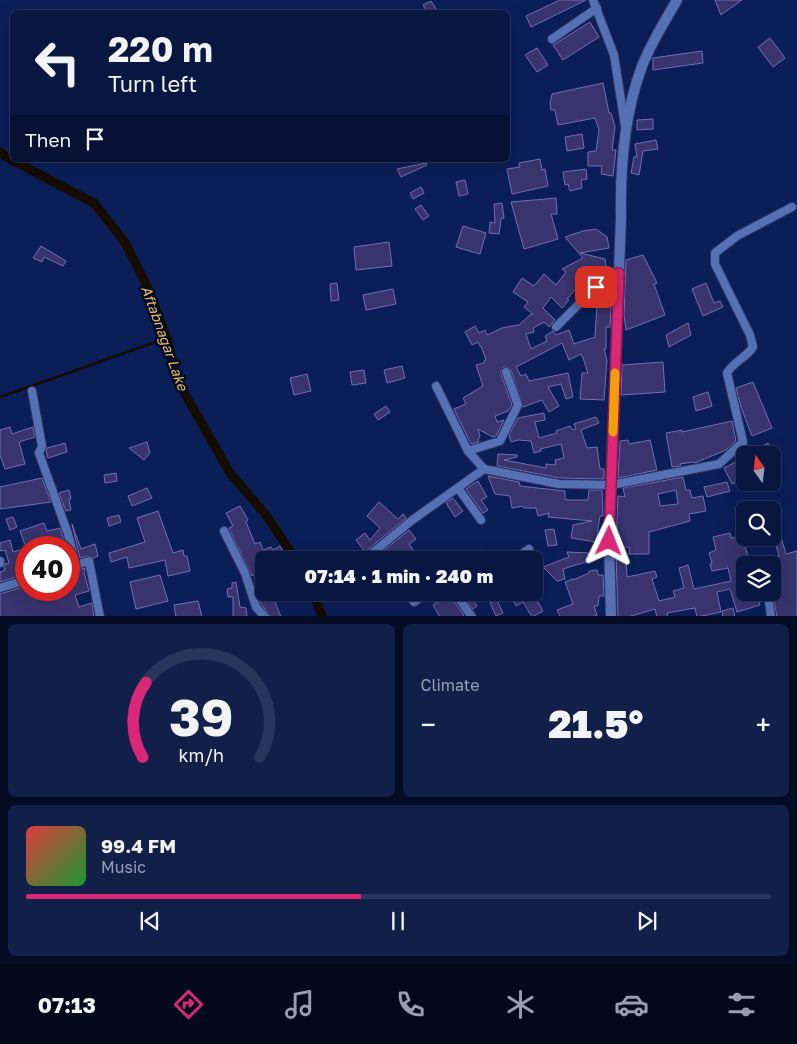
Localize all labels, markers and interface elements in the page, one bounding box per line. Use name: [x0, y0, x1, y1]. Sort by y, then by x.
text: 220 m: [108, 28, 213, 70]
icon: left: [25, 30, 90, 95]
text: Turn left: [108, 70, 197, 97]
icon: arrive: [81, 125, 109, 153]
text: Then: [25, 128, 71, 151]
pin: [575, 266, 617, 308]
icon: arrive: [582, 273, 610, 301]
water label: Aftabnagar Lake: [138, 283, 192, 394]
north arrow: [736, 446, 781, 491]
map controls: [736, 446, 781, 601]
button: search: [736, 501, 781, 546]
position arrow: [582, 514, 634, 566]
speed limit sign: 40: [15, 536, 80, 601]
button: layers: [736, 556, 781, 601]
text: 07:14 · 1 min · 240 m: [305, 564, 493, 587]
text: Climate: [421, 675, 480, 695]
text: 39: [169, 685, 234, 747]
text: 21.5°: [548, 701, 643, 746]
text: −: [421, 708, 436, 741]
text: +: [756, 708, 771, 741]
text: km/h: [179, 744, 224, 766]
text: 99.4 FM: [101, 834, 176, 857]
text: Music: [101, 857, 146, 877]
icon: previous: [136, 907, 164, 935]
icon: pause: [384, 907, 412, 935]
icon: next: [633, 907, 661, 935]
icon: directions: [171, 987, 206, 1022]
icon: music: [282, 987, 317, 1022]
icon: phone: [393, 987, 428, 1022]
icon: climate: [503, 987, 538, 1022]
icon: car: [614, 987, 649, 1022]
icon: filters: [724, 987, 759, 1022]
text: 07:13: [38, 991, 96, 1018]

